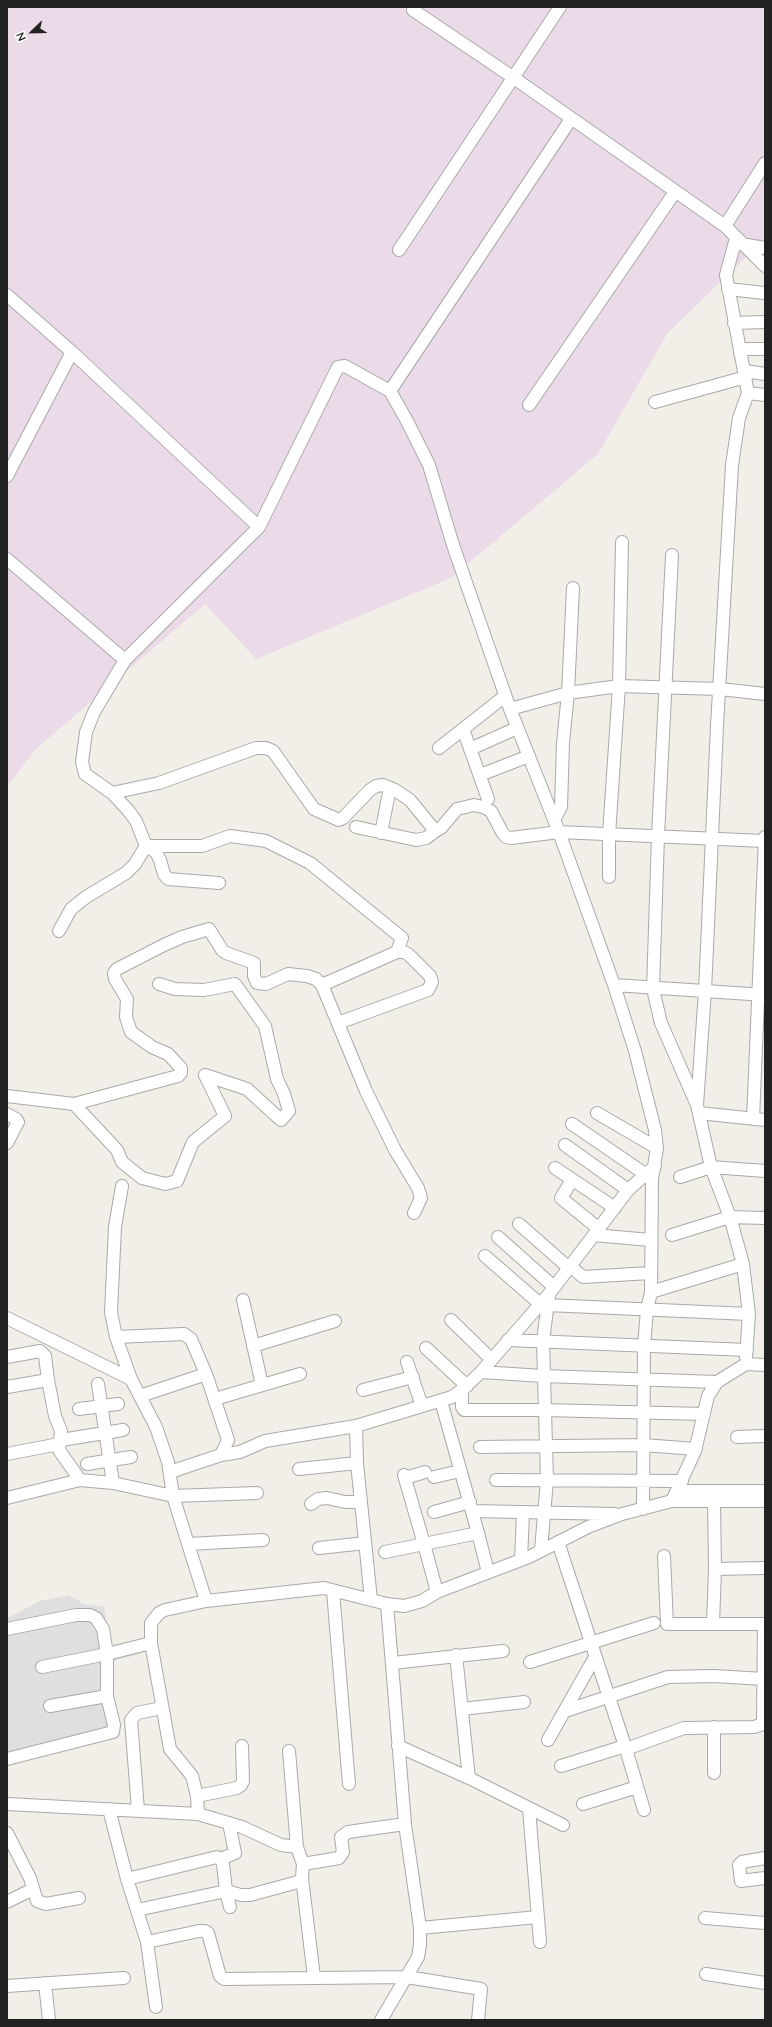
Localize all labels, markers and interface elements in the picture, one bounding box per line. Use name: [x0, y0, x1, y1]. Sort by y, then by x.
north arrow: [12, 12, 52, 52]
text: N: [13, 30, 29, 43]

